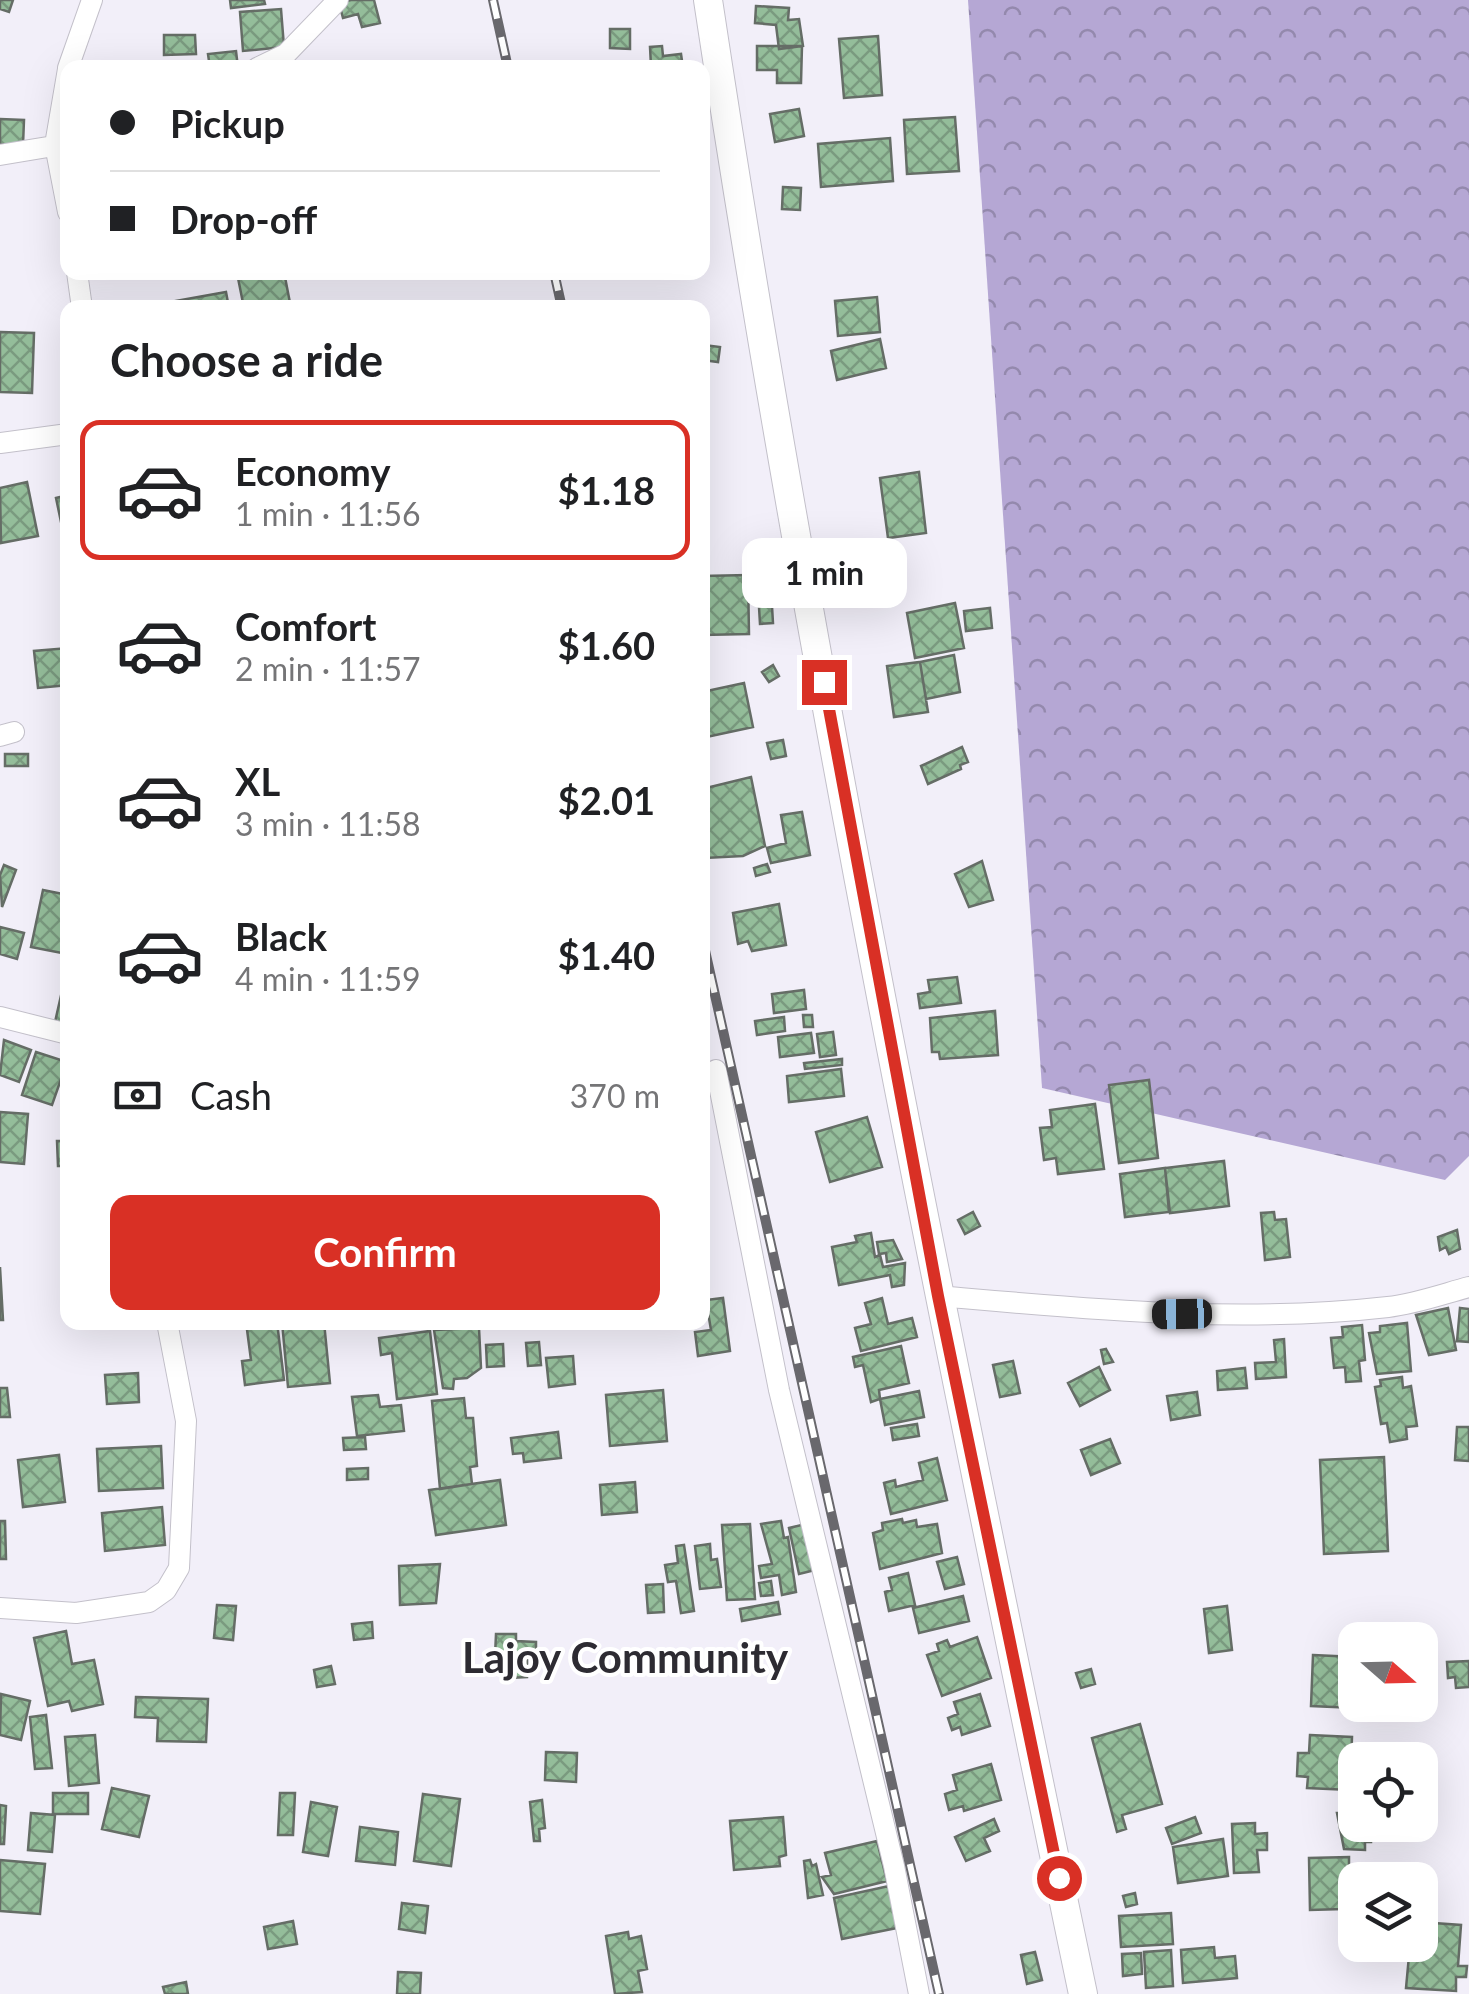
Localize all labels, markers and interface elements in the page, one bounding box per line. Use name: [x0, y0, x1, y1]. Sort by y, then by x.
text: Pickup: [170, 100, 285, 146]
text: Drop-off: [170, 196, 317, 242]
text: Choose a ride: [110, 333, 383, 387]
icon: car: [115, 445, 205, 535]
text: Economy: [235, 448, 390, 494]
text: $1.18: [558, 467, 655, 513]
text: 1 min · 11:56: [235, 494, 421, 533]
callout: 1 min: [742, 537, 906, 607]
text: 1 min: [785, 553, 864, 592]
icon: car: [115, 600, 205, 690]
text: Comfort: [235, 603, 376, 649]
text: $1.60: [558, 622, 655, 668]
text: 2 min · 11:57: [235, 649, 421, 688]
route end: [802, 660, 847, 705]
icon: car: [115, 755, 205, 845]
text: XL: [235, 758, 280, 804]
text: $2.01: [558, 777, 655, 823]
text: 3 min · 11:58: [235, 804, 421, 843]
icon: car: [115, 910, 205, 1000]
text: Black: [235, 913, 327, 959]
text: $1.40: [558, 932, 655, 978]
text: 4 min · 11:59: [235, 959, 421, 998]
icon: cash: [110, 1068, 165, 1123]
text: Cash: [190, 1072, 272, 1118]
text: 370 m: [570, 1076, 660, 1115]
button: Confirm: [110, 1195, 660, 1310]
car: [1152, 1298, 1212, 1330]
north arrow: [1338, 1622, 1438, 1722]
map controls: [1338, 1622, 1438, 1962]
district label: Lajoy Community: [462, 1632, 789, 1682]
button: locate: [1338, 1742, 1438, 1842]
route start: [1037, 1856, 1082, 1901]
button: layers: [1338, 1862, 1438, 1962]

